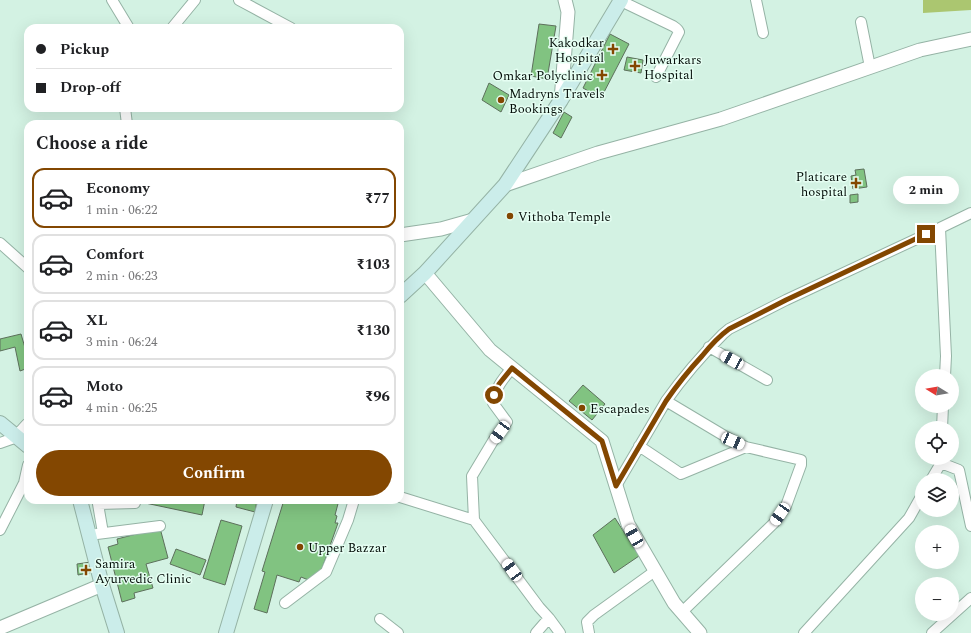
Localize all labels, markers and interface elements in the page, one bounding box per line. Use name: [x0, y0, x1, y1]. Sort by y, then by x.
place label: Kakodkar Hospital: [549, 33, 604, 68]
text: Pickup: [60, 38, 109, 61]
marker: Kakodkar Hospital: [607, 43, 619, 55]
place label: Juwarkars Hospital: [644, 50, 702, 85]
marker: Juwarkars Hospital: [629, 60, 641, 72]
place label: Omkar Polyclinic: [492, 66, 593, 86]
marker: Omkar Polyclinic: [596, 69, 608, 81]
text: Drop-off: [60, 76, 121, 99]
place label: Madryns Travels Bookings: [509, 84, 605, 119]
marker: Madryns Travels Bookings: [496, 95, 506, 105]
text: Choose a ride: [36, 130, 148, 157]
place label: Platicare hospital: [796, 167, 847, 202]
callout: 2 min: [893, 176, 959, 204]
text: Economy: [86, 177, 150, 200]
marker: Platicare hospital: [850, 177, 862, 189]
icon: car: [38, 180, 74, 216]
text: 2 min: [909, 180, 943, 200]
text: ₹77: [365, 187, 390, 210]
text: 1 min · 06:22: [86, 200, 158, 220]
place label: Vithoba Temple: [518, 207, 611, 227]
marker: Vithoba Temple: [505, 211, 515, 221]
route end: [917, 225, 935, 243]
text: Comfort: [86, 243, 144, 266]
icon: car: [38, 246, 74, 282]
text: ₹103: [356, 253, 390, 276]
text: 2 min · 06:23: [86, 266, 158, 286]
text: XL: [86, 309, 107, 332]
icon: car: [38, 312, 74, 348]
text: ₹130: [356, 319, 390, 342]
text: 3 min · 06:24: [86, 332, 158, 352]
car: [719, 349, 745, 371]
north arrow: [915, 369, 959, 413]
map controls: [915, 369, 959, 621]
text: Moto: [86, 375, 123, 398]
icon: car: [38, 378, 74, 414]
text: ₹96: [365, 385, 390, 408]
route start: [485, 386, 503, 404]
text: 4 min · 06:25: [86, 398, 158, 418]
place label: Escapades: [590, 399, 650, 419]
marker: Escapades: [577, 403, 587, 413]
car: [488, 419, 512, 445]
button: locate: [915, 421, 959, 465]
car: [720, 431, 746, 451]
button: Confirm: [36, 450, 392, 496]
button: layers: [915, 473, 959, 517]
car: [768, 501, 792, 527]
car: [623, 523, 645, 549]
button: +: [915, 525, 959, 569]
place label: Upper Bazzar: [308, 538, 387, 558]
marker: Upper Bazzar: [295, 542, 305, 552]
place label: Samira Ayurvedic Clinic: [95, 554, 191, 589]
car: [500, 557, 524, 583]
marker: Samira Ayurvedic Clinic: [80, 564, 92, 576]
button: −: [915, 577, 959, 621]

